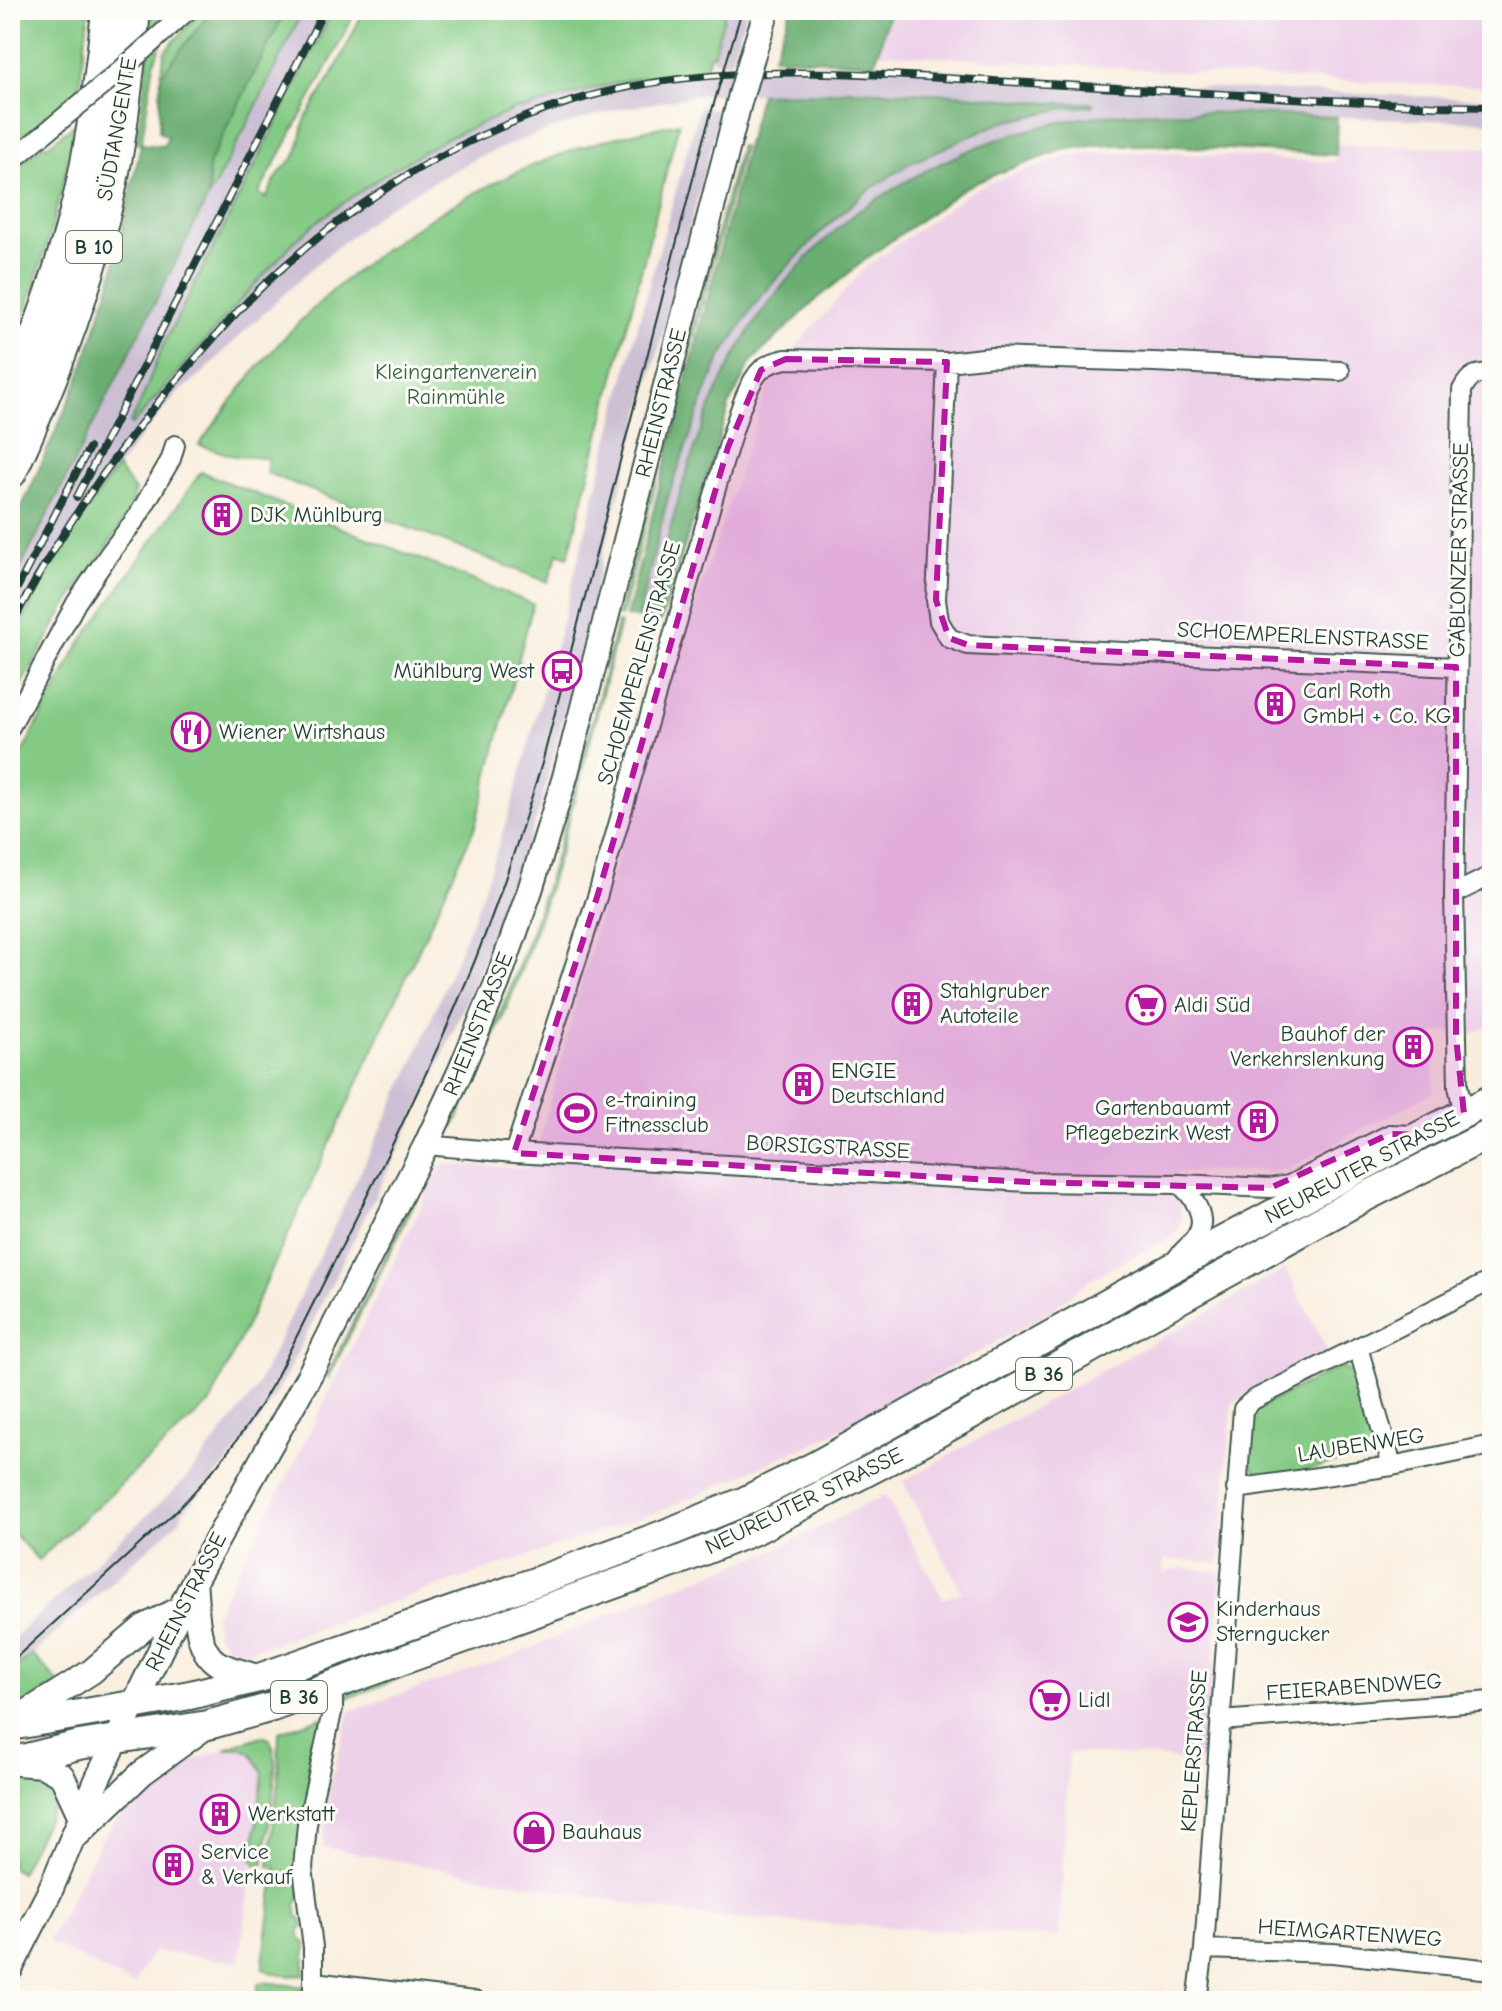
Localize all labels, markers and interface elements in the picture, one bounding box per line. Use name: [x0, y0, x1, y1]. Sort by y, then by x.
street label: SÜDTANGENTE: [92, 55, 142, 203]
road number: B 10: [66, 231, 122, 263]
street label: RHEINSTRASSE: [630, 326, 692, 480]
park label: Kleingartenverein Rainmühle: [375, 359, 537, 410]
street label: GABLONZER STRASSE: [1444, 442, 1474, 658]
building icon: DJK Mühlburg: [201, 494, 243, 536]
place label: DJK Mühlburg: [250, 502, 383, 528]
street label: SCHOEMPERLENSTRASSE: [592, 538, 686, 788]
street label: SCHOEMPERLENSTRASSE: [1177, 616, 1429, 656]
bus stop icon: Mühlburg West: [541, 650, 583, 692]
place label: Mühlburg West: [394, 658, 535, 684]
place label: Carl Roth GmbH + Co. KG: [1303, 678, 1452, 729]
building icon: Carl Roth GmbH + Co. KG: [1254, 683, 1296, 725]
restaurant icon: Wiener Wirtshaus: [170, 711, 212, 753]
place label: Wiener Wirtshaus: [219, 719, 385, 745]
street label: RHEINSTRASSE: [437, 948, 519, 1100]
place label: Stahlgruber Autoteile: [940, 978, 1049, 1029]
building icon: Stahlgruber Autoteile: [891, 983, 933, 1025]
supermarket icon: Aldi Süd: [1125, 984, 1167, 1026]
place label: Aldi Süd: [1174, 992, 1251, 1018]
place label: Bauhof der Verkehrslenkung: [1230, 1021, 1385, 1072]
building icon: Bauhof der Verkehrslenkung: [1392, 1026, 1434, 1068]
place label: ENGIE Deutschland: [831, 1058, 945, 1109]
building icon: ENGIE Deutschland: [782, 1063, 824, 1105]
place label: e-training Fitnessclub: [605, 1087, 709, 1138]
sports icon: e-training Fitnessclub: [556, 1092, 598, 1134]
place label: Gartenbauamt Pflegebezirk West: [1065, 1095, 1231, 1146]
building icon: Gartenbauamt Pflegebezirk West: [1237, 1100, 1279, 1142]
street label: NEUREUTER STRASSE: [1260, 1105, 1464, 1229]
street label: BORSIGSTRASSE: [746, 1130, 910, 1164]
road number: B 36: [1016, 1358, 1072, 1390]
street label: LAUBENWEG: [1296, 1422, 1426, 1468]
street label: NEUREUTER STRASSE: [701, 1442, 907, 1560]
street label: RHEINSTRASSE: [140, 1528, 232, 1676]
place label: Kinderhaus Sterngucker: [1216, 1596, 1329, 1647]
school or university icon: Kinderhaus Sterngucker: [1167, 1601, 1209, 1643]
street label: FEIERABENDWEG: [1265, 1668, 1443, 1706]
street label: KEPLERSTRASSE: [1175, 1669, 1213, 1833]
supermarket icon: Lidl: [1029, 1679, 1071, 1721]
road number: B 36: [271, 1681, 327, 1713]
place label: Lidl: [1078, 1687, 1110, 1713]
building icon: Werkstatt: [199, 1793, 241, 1835]
place label: Werkstatt: [248, 1801, 335, 1827]
shop icon: Bauhaus: [513, 1811, 555, 1853]
place label: Bauhaus: [562, 1819, 642, 1845]
place label: Service & Verkauf: [201, 1839, 294, 1890]
building icon: Service & Verkauf: [152, 1844, 194, 1886]
street label: HEIMGARTENWEG: [1257, 1914, 1443, 1952]

